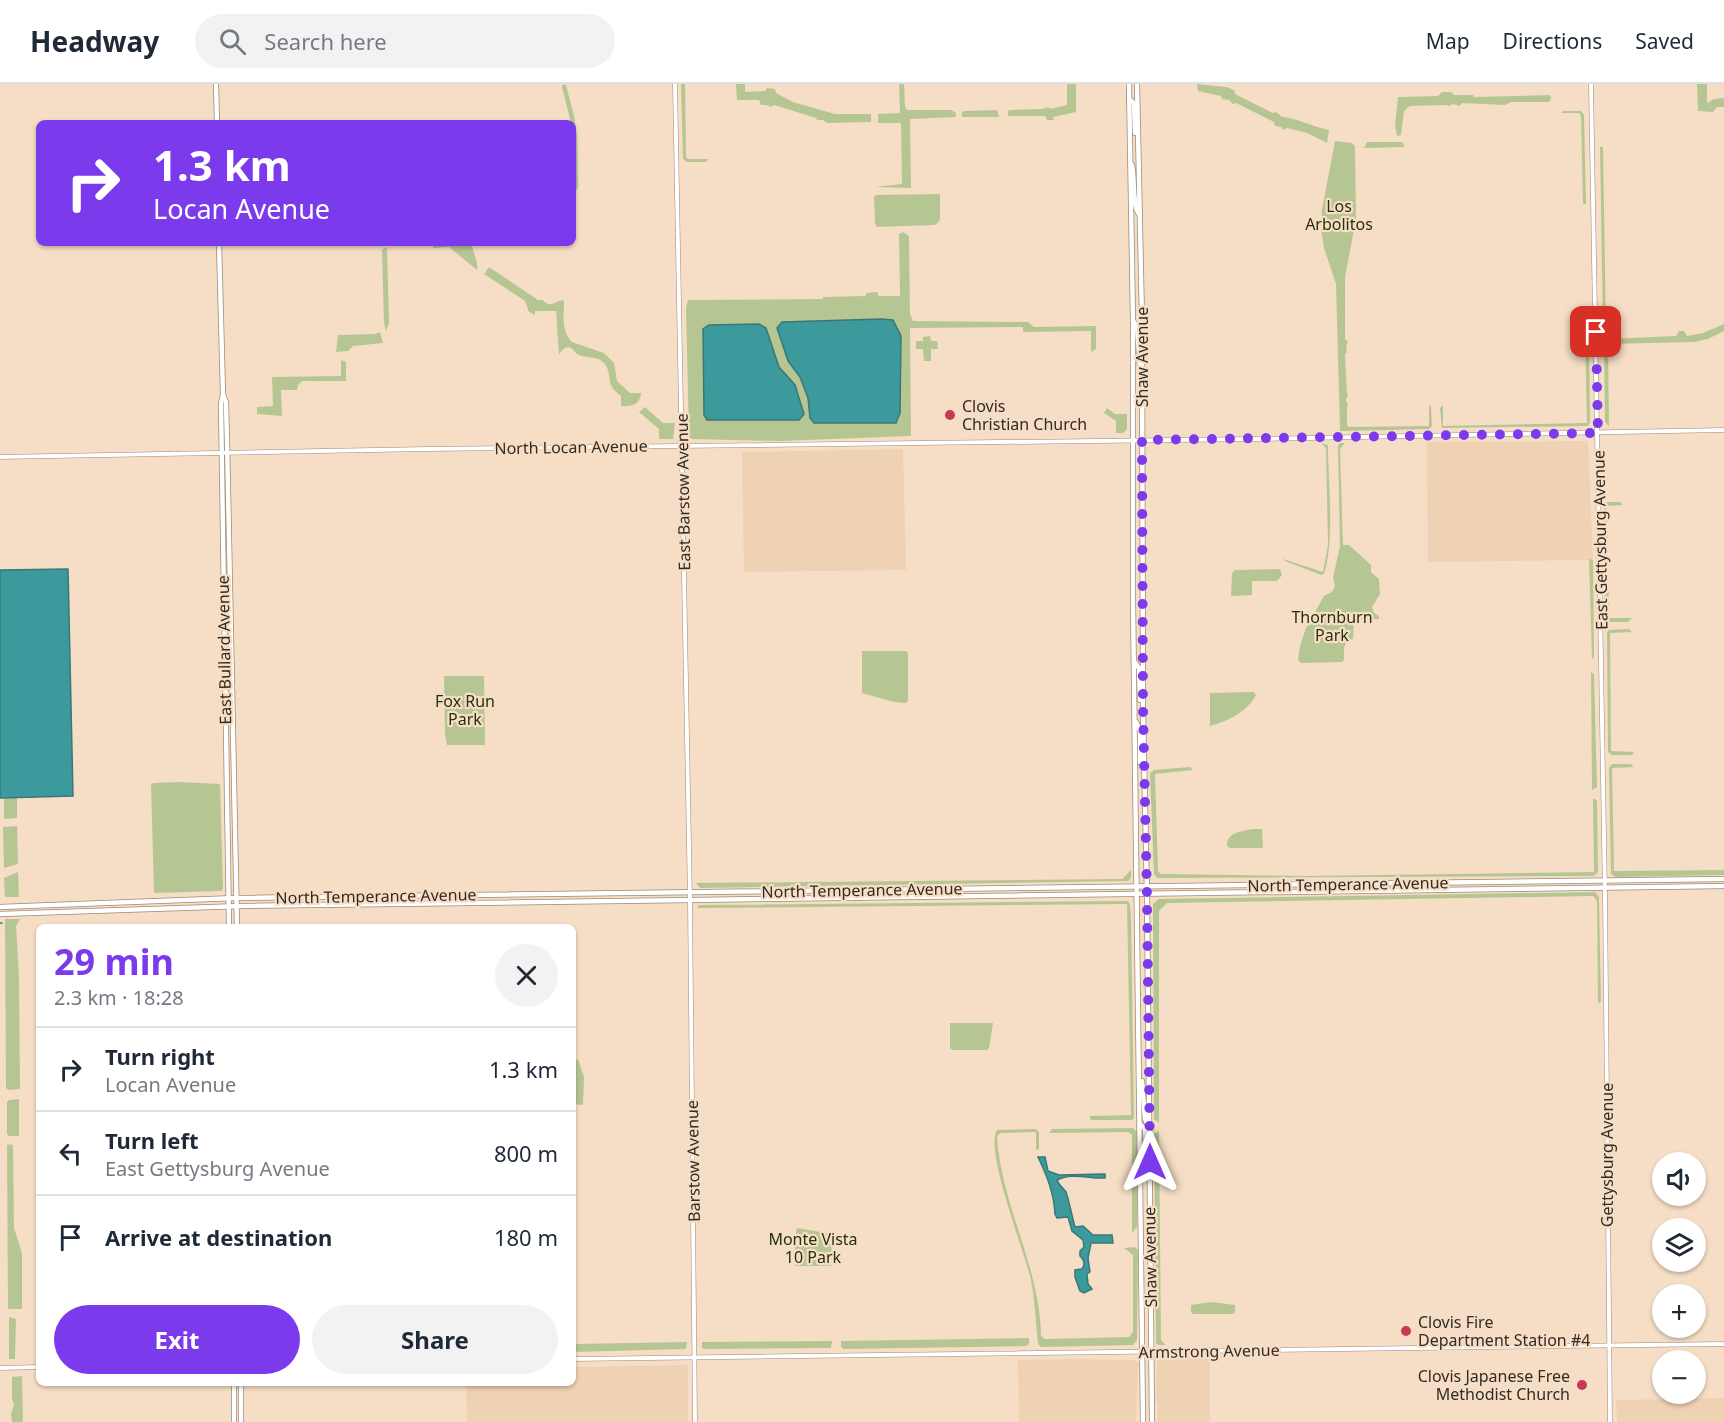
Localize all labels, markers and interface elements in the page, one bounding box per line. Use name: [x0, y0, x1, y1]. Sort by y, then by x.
search box: [195, 14, 615, 68]
text: Headway: [30, 22, 159, 60]
icon: search: [216, 25, 249, 58]
text: Search here: [264, 26, 387, 56]
text: Map: [1426, 27, 1470, 55]
text: Directions: [1503, 27, 1602, 55]
text: Saved: [1635, 27, 1694, 55]
text: 1.3 km: [153, 136, 291, 193]
icon: right: [54, 144, 132, 222]
text: Locan Avenue: [153, 190, 330, 227]
park label: Los Arbolitos: [1305, 195, 1373, 235]
pin: [1570, 306, 1621, 357]
street label: Shaw Avenue: [1131, 307, 1153, 407]
icon: arrive: [1579, 315, 1612, 348]
place label: Clovis Christian Church: [962, 395, 1087, 435]
marker: Clovis Christian Church: [943, 408, 957, 422]
street label: East Barstow Avenue: [671, 413, 695, 571]
street label: North Locan Avenue: [494, 435, 648, 459]
street label: East Gettysburg Avenue: [1587, 450, 1613, 630]
street label: East Bullard Avenue: [212, 575, 236, 725]
park label: Thornburn Park: [1291, 606, 1373, 646]
park label: Fox Run Park: [435, 690, 495, 730]
street label: North Temperance Avenue: [1247, 871, 1449, 897]
street label: North Temperance Avenue: [761, 877, 963, 903]
street label: North Temperance Avenue: [275, 883, 477, 909]
text: 29 min: [54, 937, 174, 986]
button: close: [495, 944, 558, 1007]
text: 2.3 km · 18:28: [54, 984, 184, 1011]
text: Turn right: [105, 1041, 215, 1071]
icon: right: [54, 1053, 87, 1086]
text: 1.3 km: [489, 1054, 558, 1084]
text: Locan Avenue: [105, 1071, 236, 1098]
street label: Gettysburg Avenue: [1596, 1083, 1618, 1227]
street label: Barstow Avenue: [681, 1100, 705, 1222]
text: Turn left: [105, 1125, 199, 1155]
position arrow: [1118, 1130, 1182, 1194]
icon: left: [54, 1137, 87, 1170]
text: 800 m: [494, 1138, 558, 1168]
map controls: [1652, 1152, 1706, 1404]
button: sound: [1652, 1152, 1706, 1206]
text: East Gettysburg Avenue: [105, 1155, 330, 1182]
street label: Shaw Avenue: [1138, 1207, 1162, 1307]
button: layers: [1652, 1218, 1706, 1272]
icon: arrive: [54, 1221, 87, 1254]
text: Arrive at destination: [105, 1222, 332, 1252]
text: 180 m: [494, 1222, 558, 1252]
park label: Monte Vista 10 Park: [768, 1228, 858, 1268]
button: +: [1652, 1284, 1706, 1338]
button: Exit: [54, 1305, 300, 1374]
button: Share: [312, 1305, 558, 1374]
place label: Clovis Fire Department Station #4: [1418, 1311, 1590, 1351]
marker: Clovis Fire Department Station #4: [1399, 1324, 1413, 1338]
street label: Armstrong Avenue: [1138, 1339, 1280, 1363]
button: −: [1652, 1350, 1706, 1404]
place label: Clovis Japanese Free Methodist Church: [1418, 1365, 1570, 1405]
marker: Clovis Japanese Free Methodist Church: [1575, 1378, 1589, 1392]

